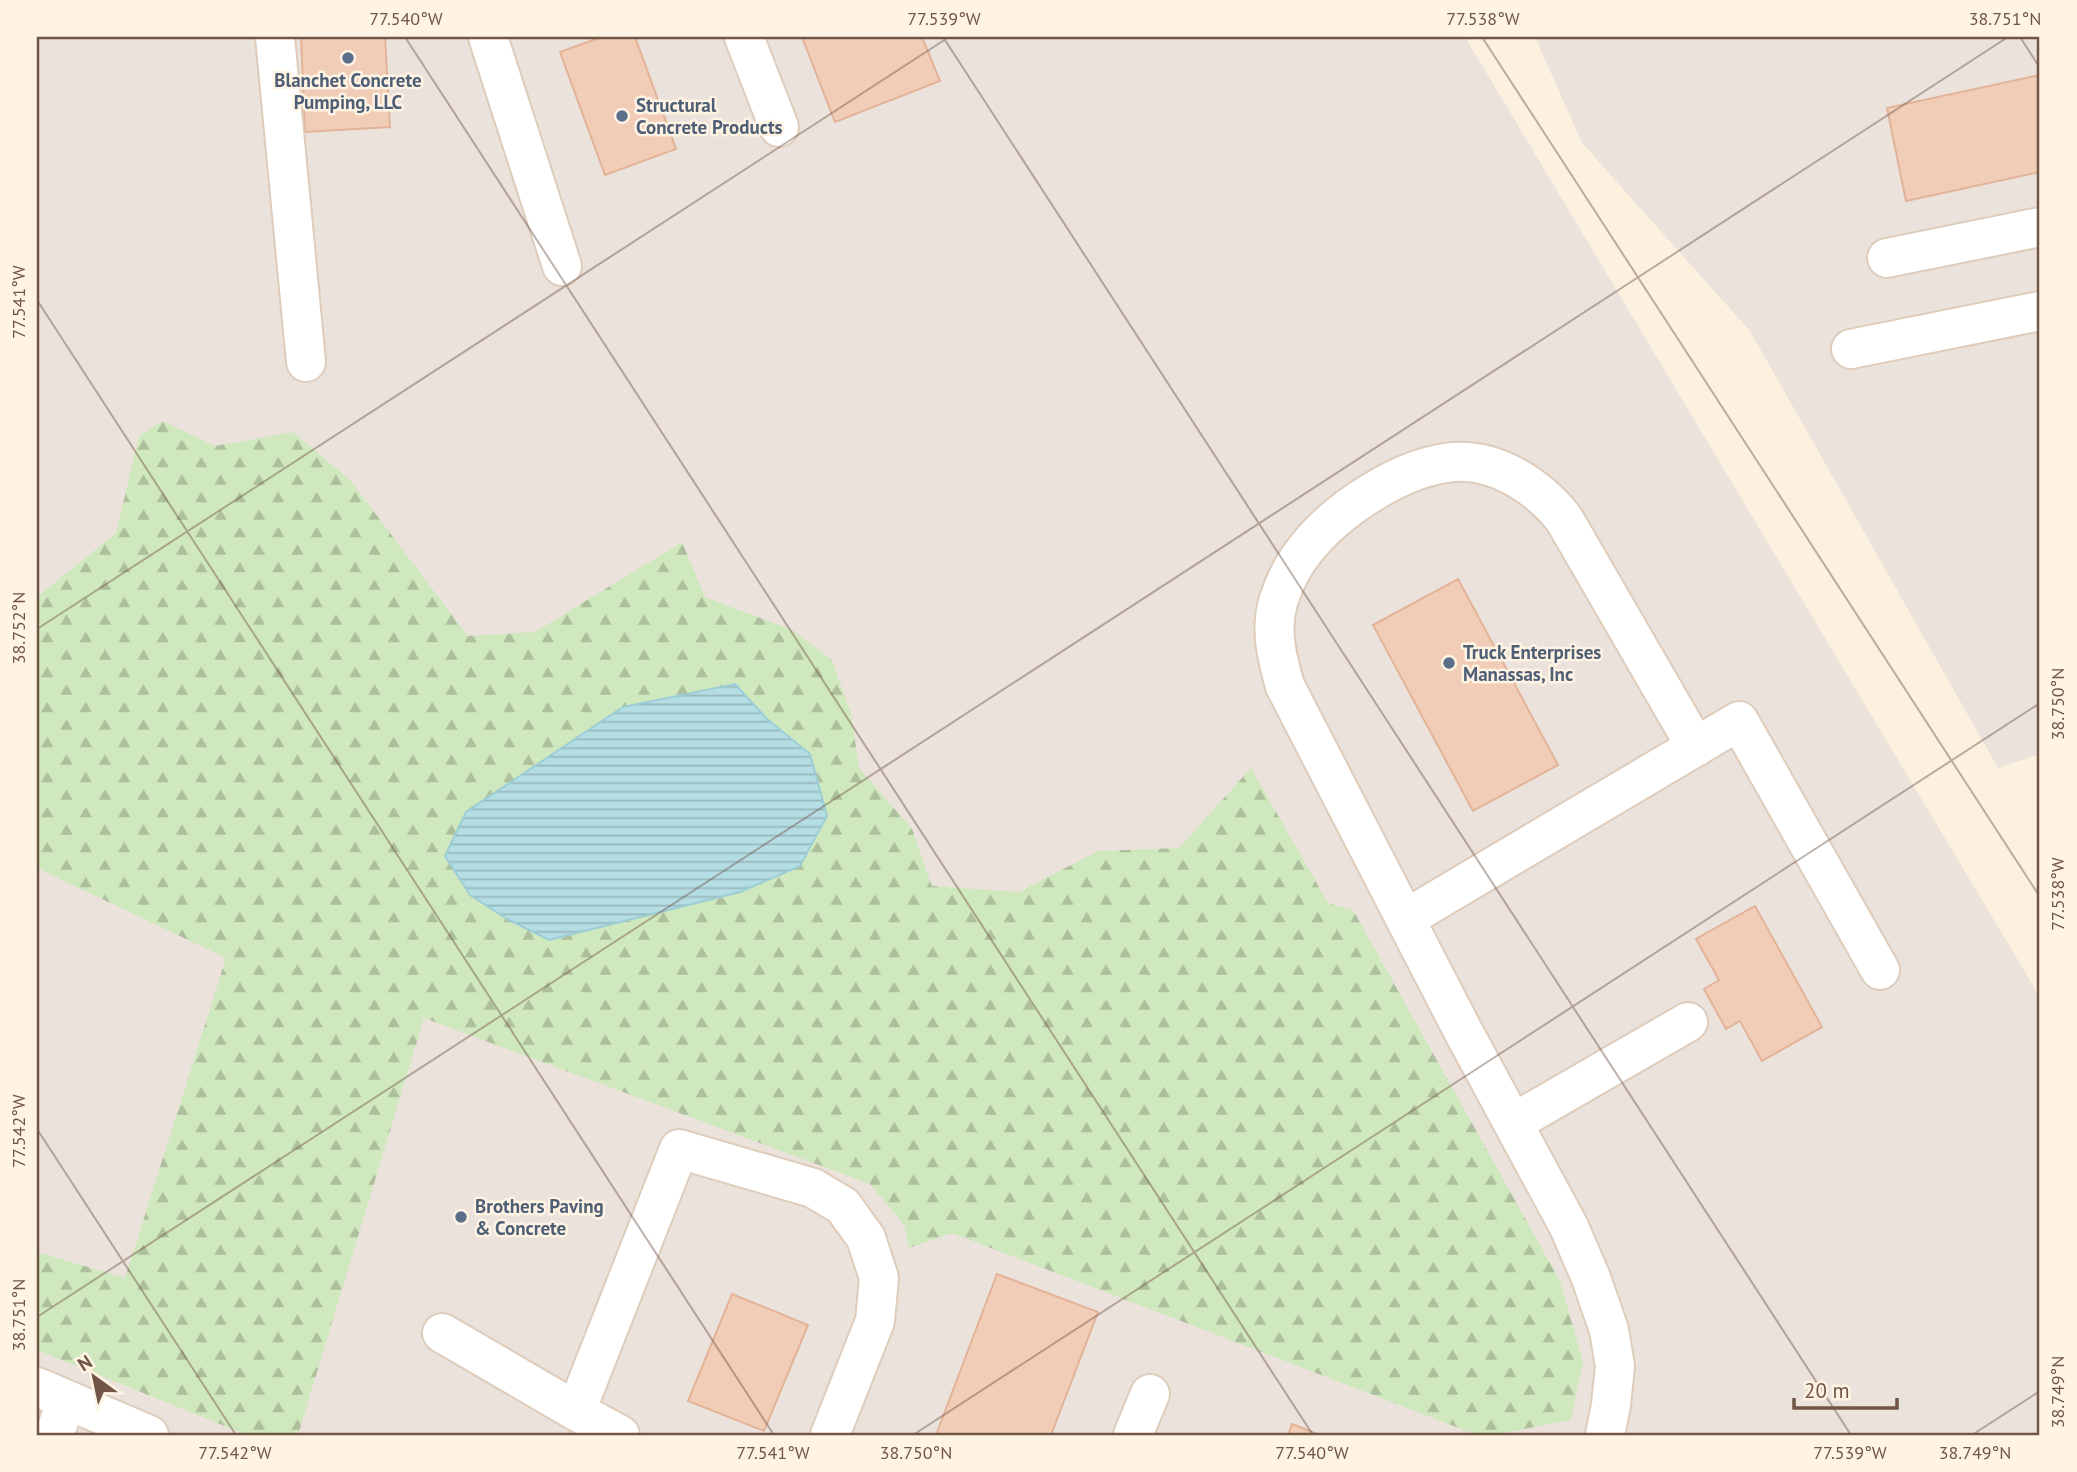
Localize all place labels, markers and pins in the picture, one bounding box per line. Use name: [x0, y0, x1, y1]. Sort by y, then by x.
marker: Blanchet Concrete Pumping, LLC: [340, 50, 356, 66]
place label: Blanchet Concrete Pumping, LLC: [274, 68, 422, 114]
place label: Structural Concrete Products: [636, 93, 783, 139]
marker: Structural Concrete Products: [614, 108, 630, 124]
place label: Truck Enterprises Manassas, Inc: [1463, 640, 1601, 686]
marker: Truck Enterprises Manassas, Inc: [1441, 655, 1457, 671]
place label: Brothers Paving & Concrete: [475, 1194, 604, 1240]
marker: Brothers Paving & Concrete: [453, 1209, 469, 1225]

